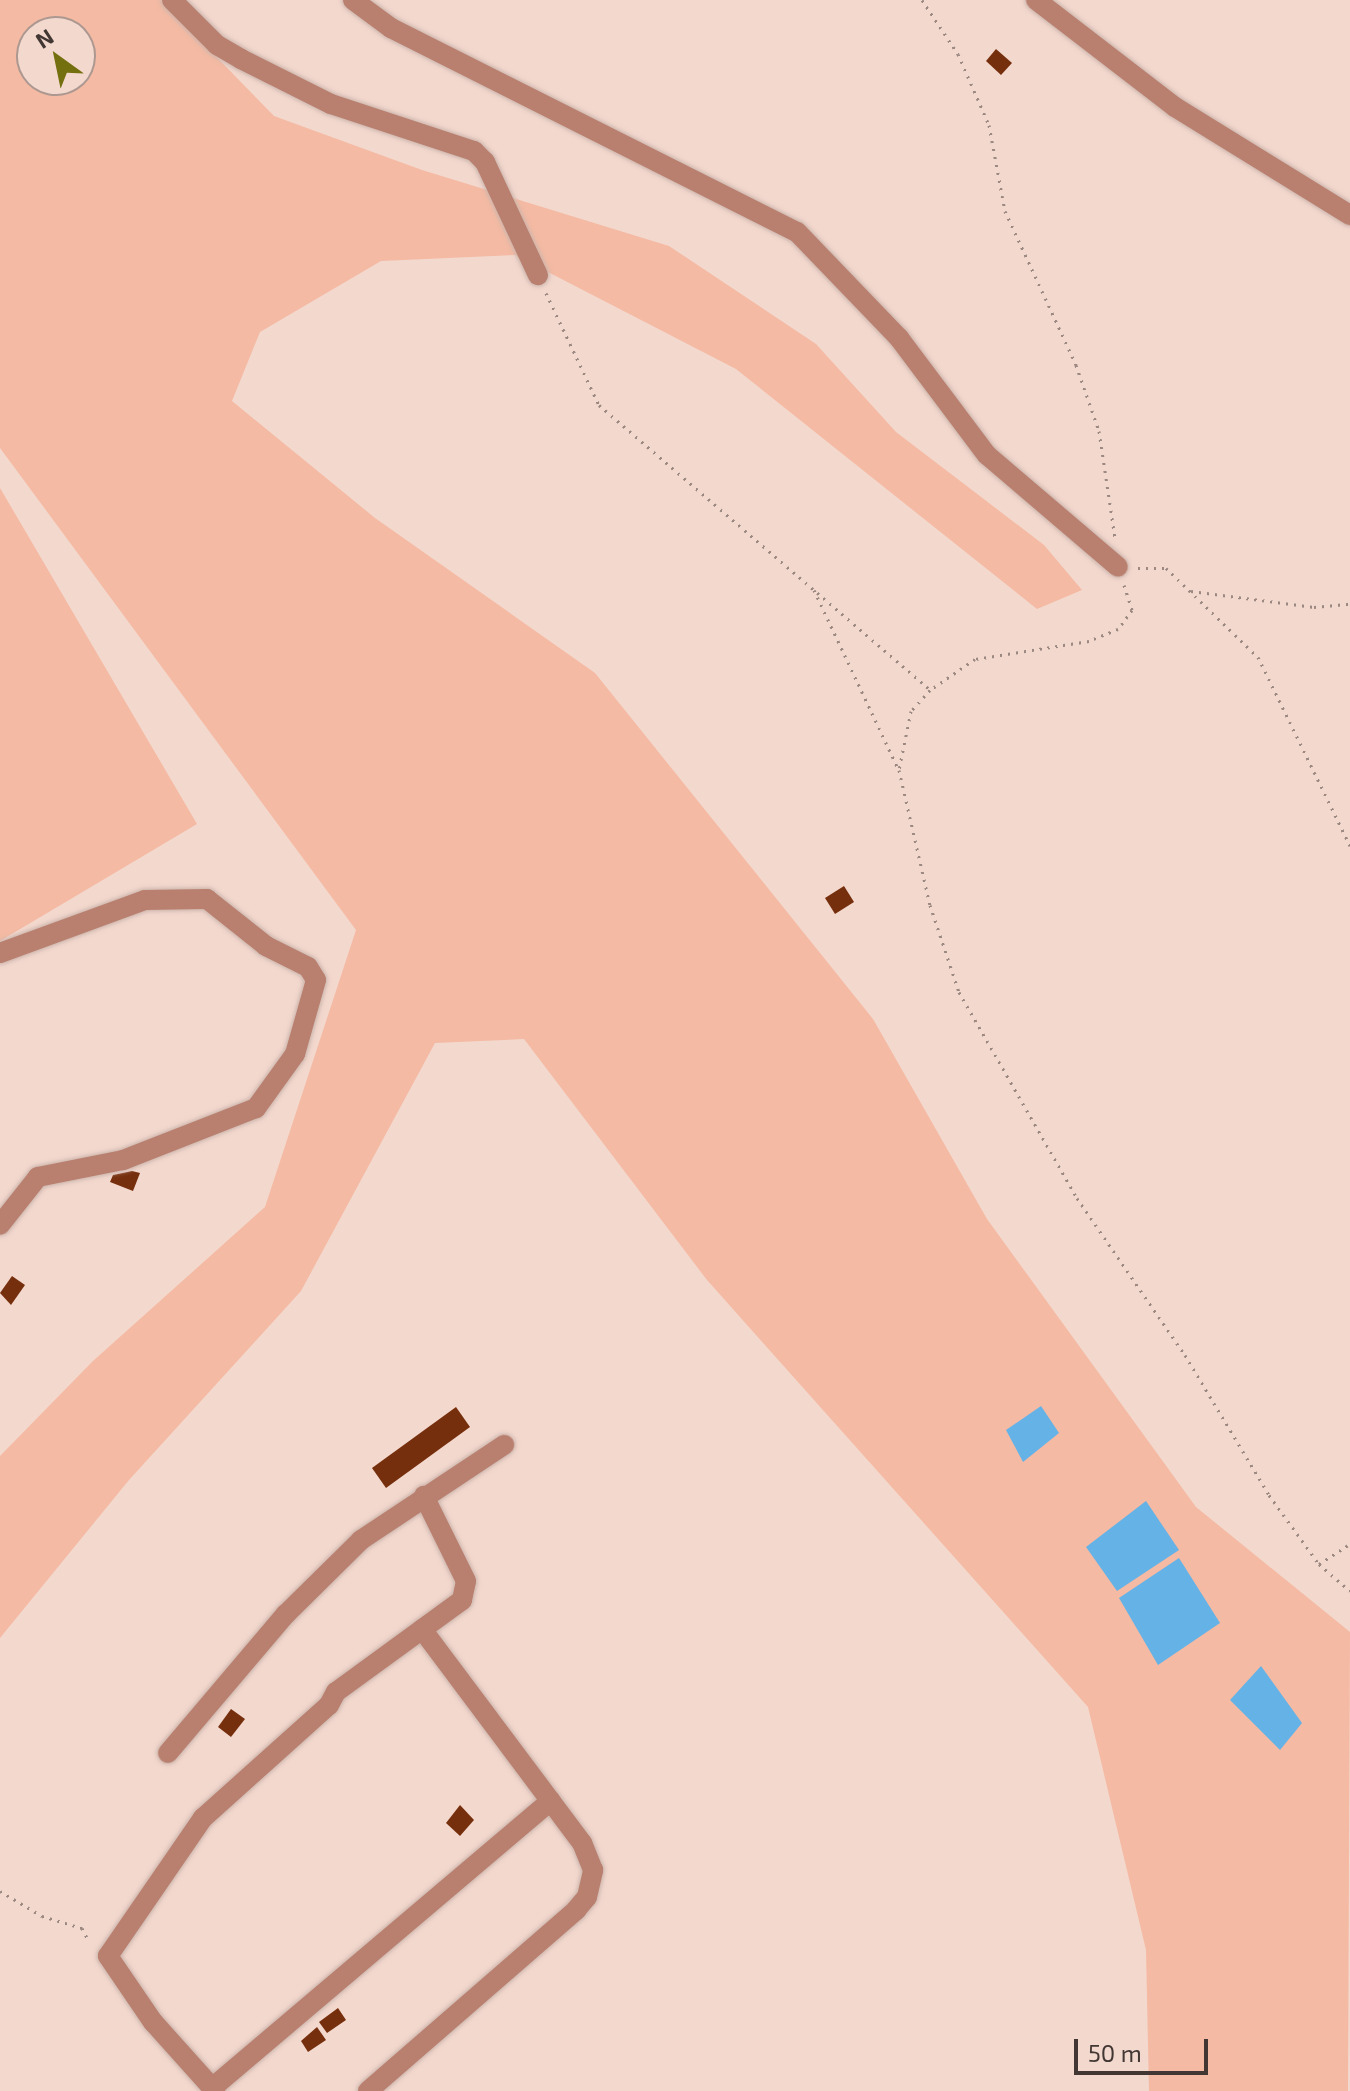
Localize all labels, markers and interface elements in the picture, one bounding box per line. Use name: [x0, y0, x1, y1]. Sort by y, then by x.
north arrow: [16, 16, 96, 96]
text: N: [30, 22, 58, 53]
scale bar: [1078, 2023, 1212, 2073]
text: 50 m: [1088, 2038, 1142, 2067]

